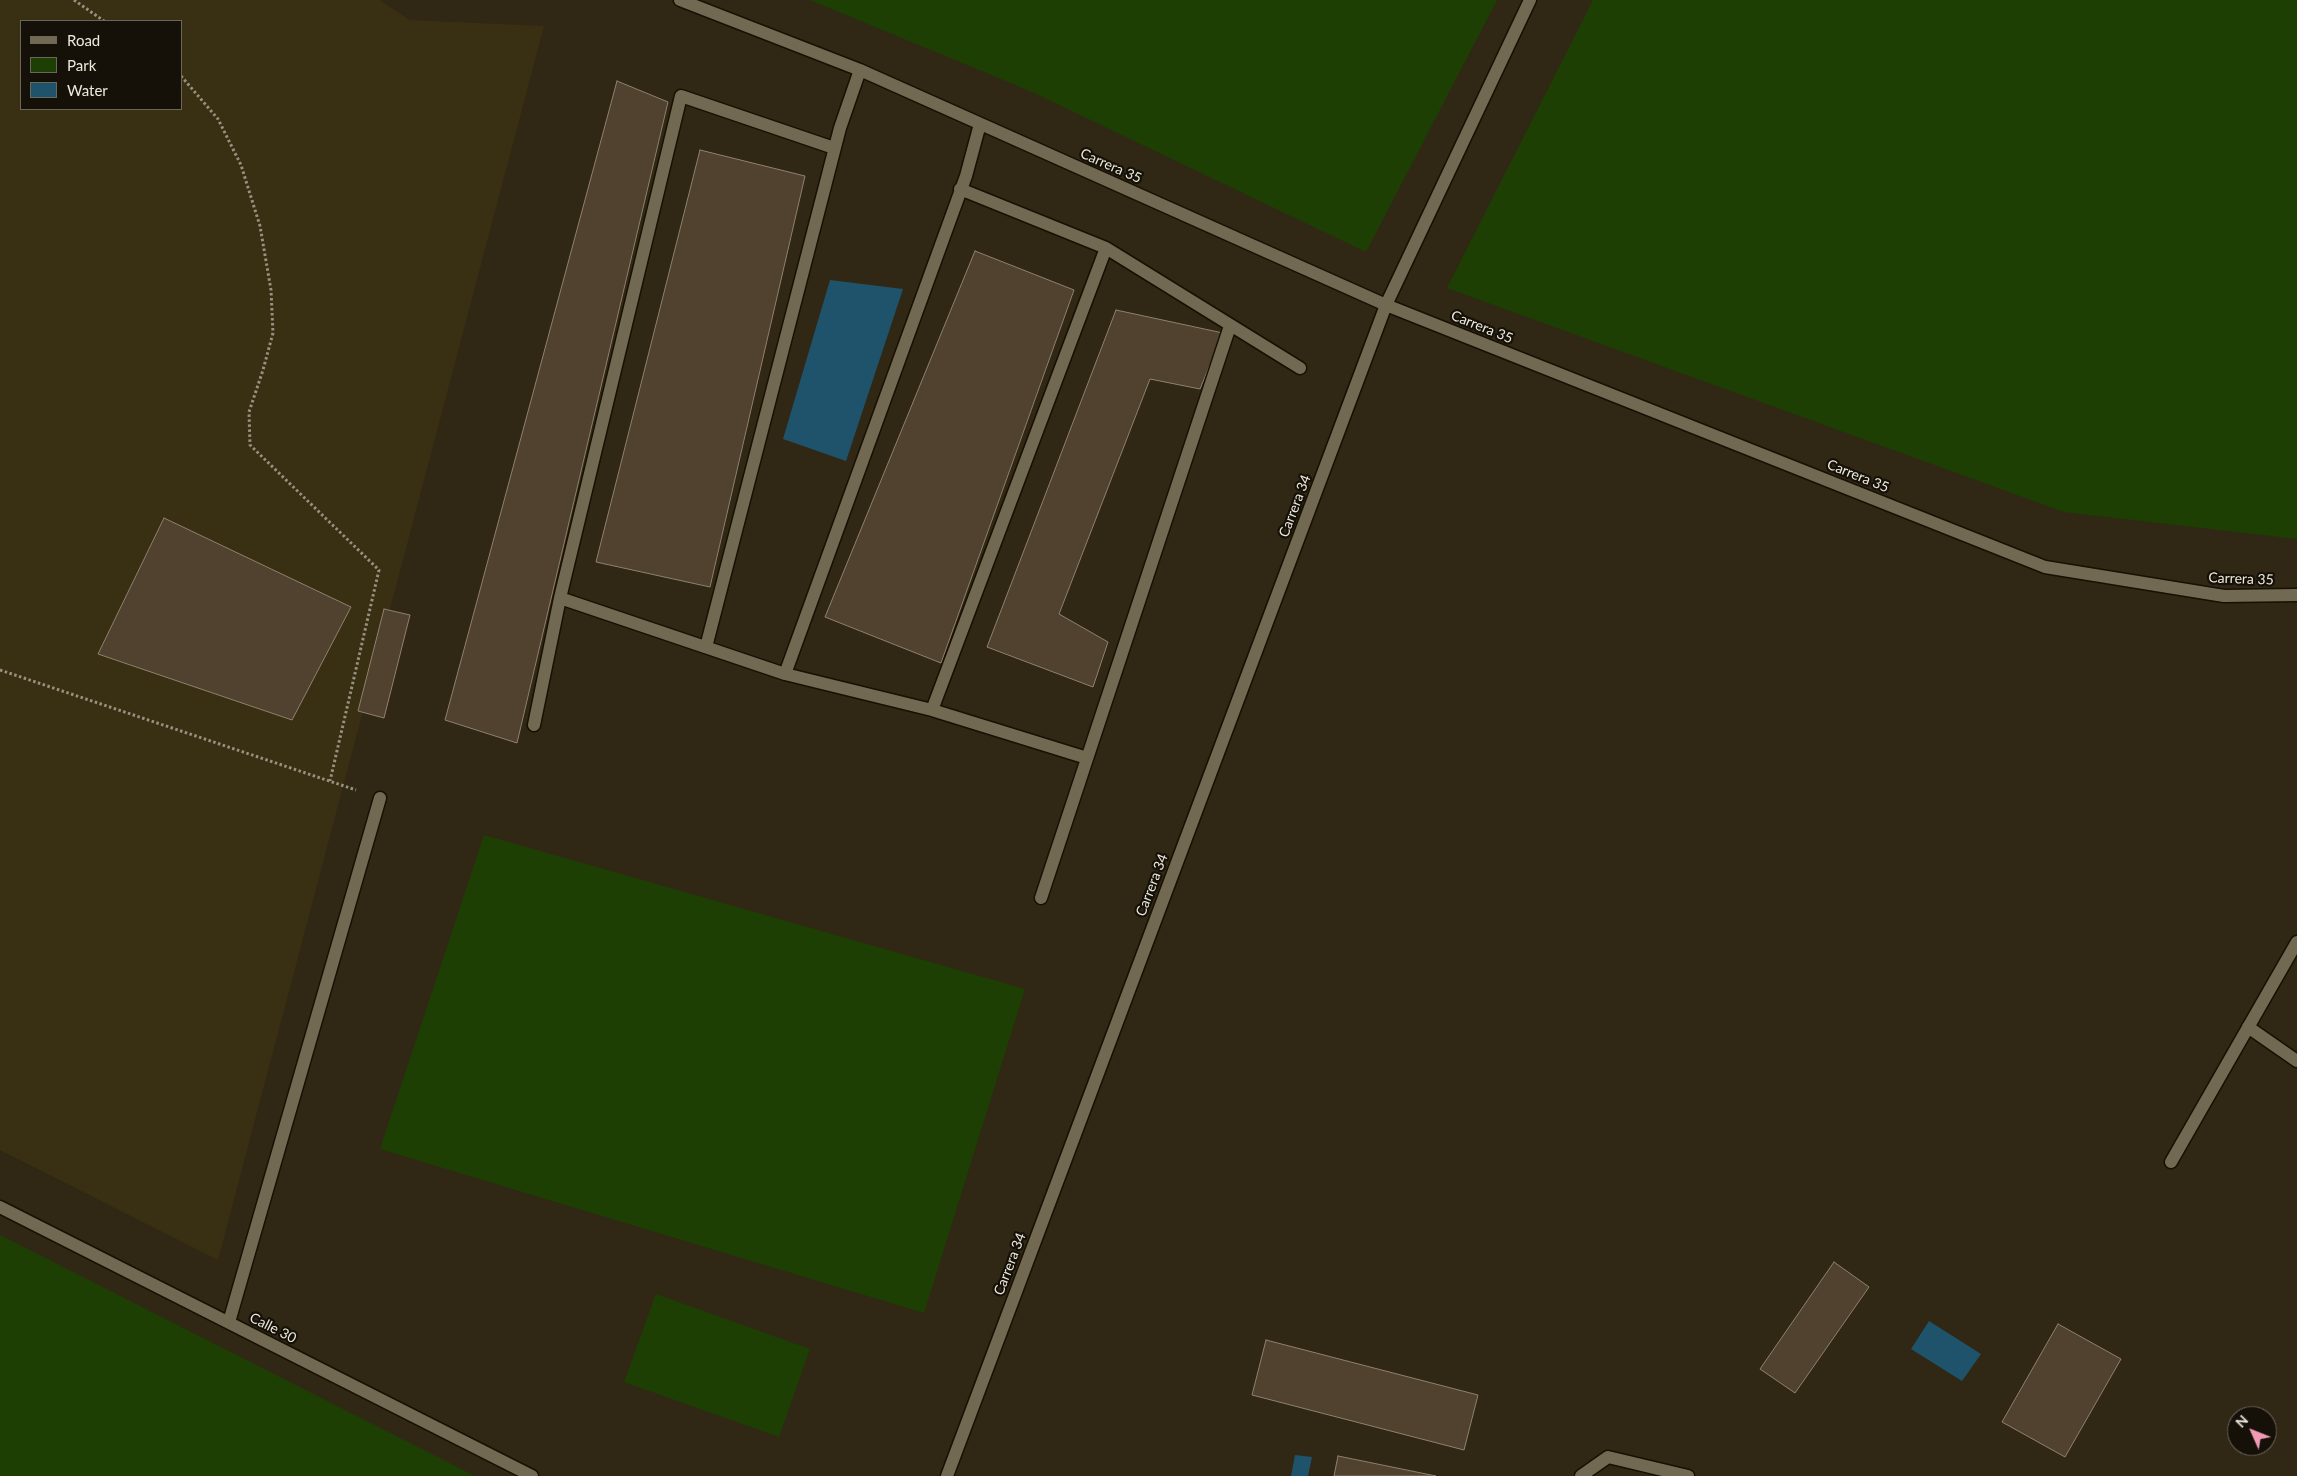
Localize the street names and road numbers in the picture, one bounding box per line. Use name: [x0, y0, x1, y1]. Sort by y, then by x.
street label: Carrera 35: [1078, 145, 1144, 187]
street label: Carrera 35: [1449, 307, 1515, 347]
street label: Carrera 35: [1825, 456, 1891, 496]
street label: Carrera 34: [1275, 472, 1315, 540]
street label: Carrera 35: [2208, 569, 2274, 589]
street label: Carrera 34: [1132, 851, 1172, 919]
street label: Carrera 34: [990, 1230, 1030, 1298]
street label: Calle 30: [247, 1309, 299, 1347]

